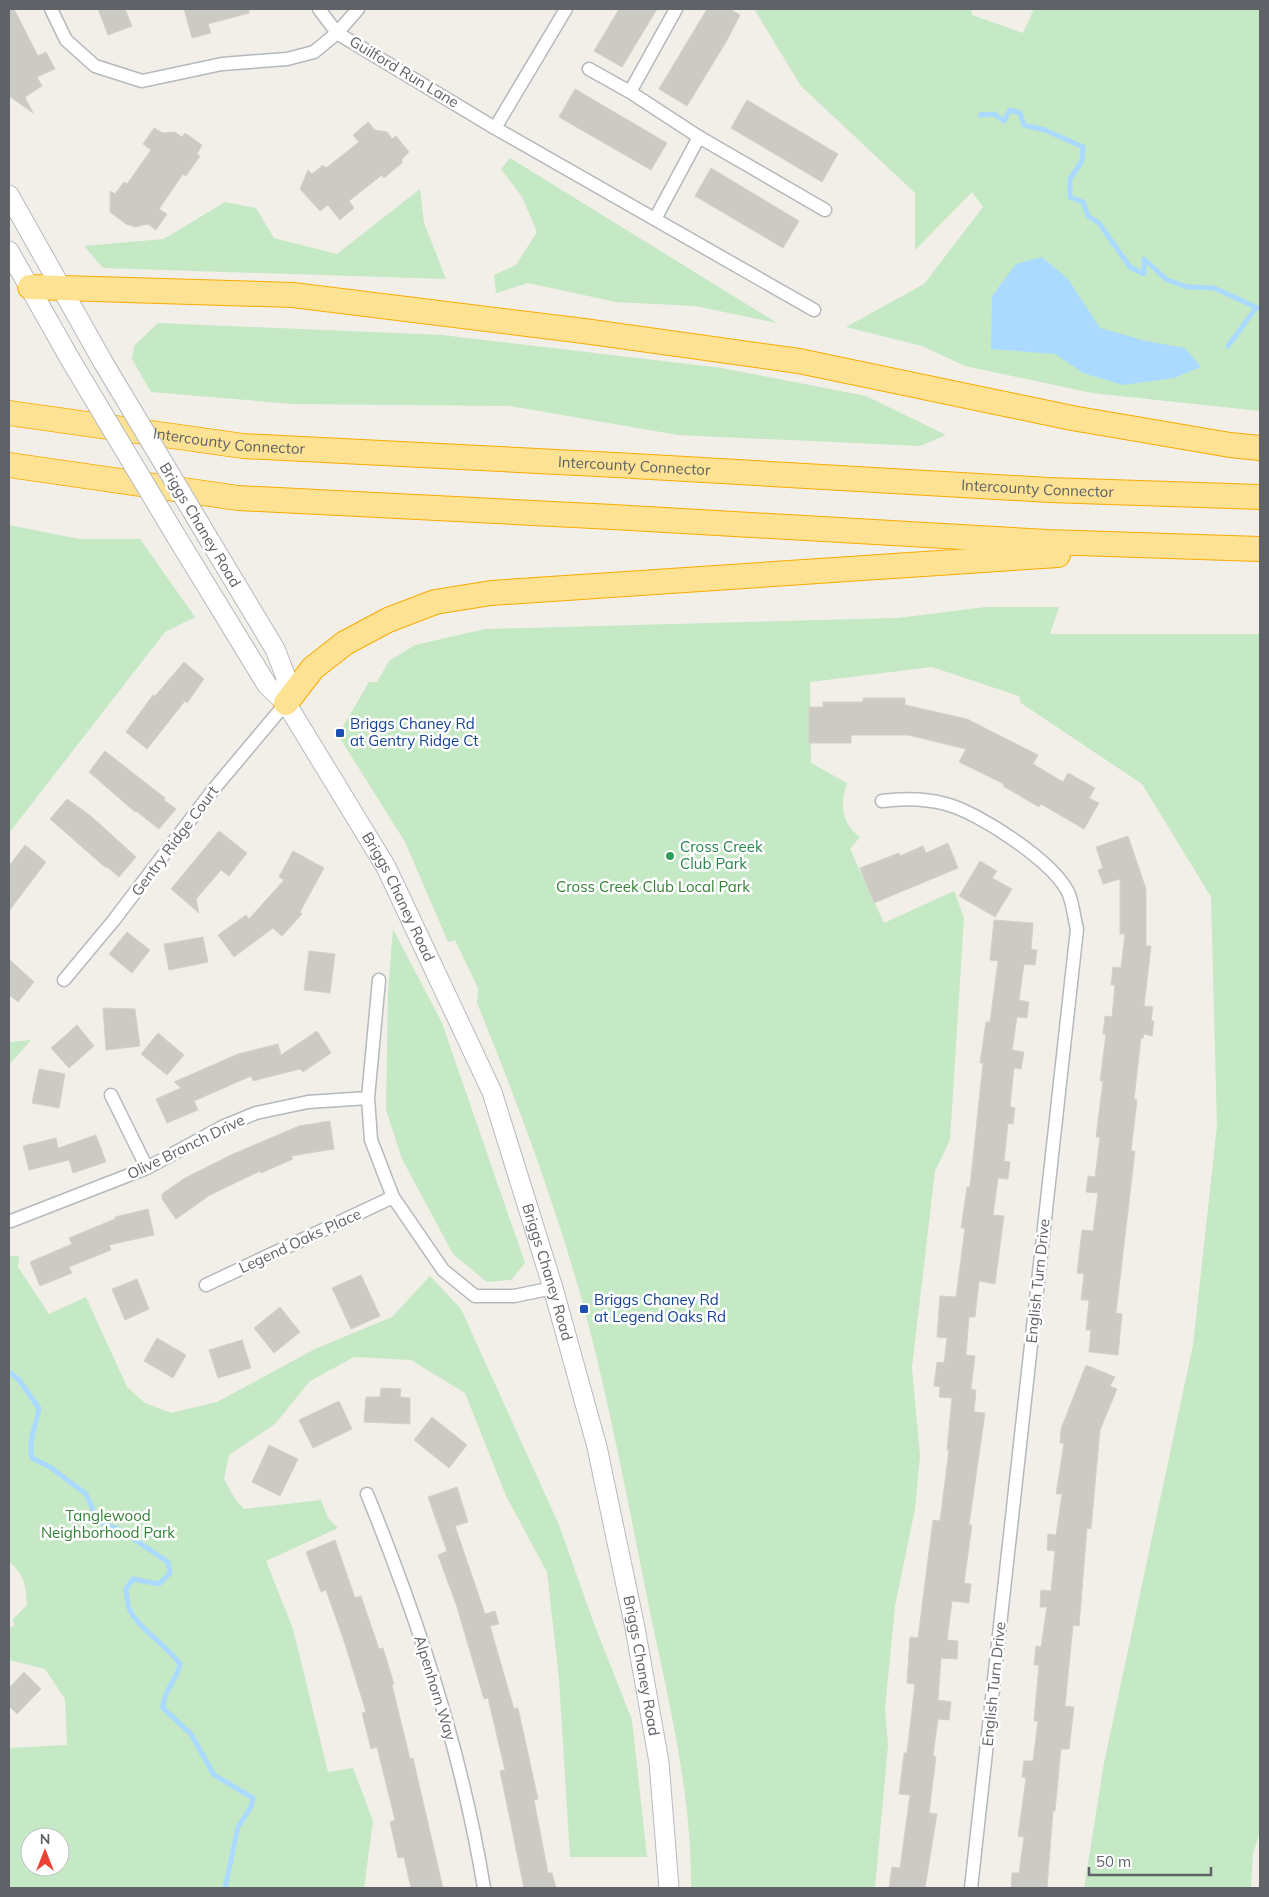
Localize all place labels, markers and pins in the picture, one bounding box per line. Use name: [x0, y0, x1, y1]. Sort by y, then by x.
place label: Briggs Chaney Rd at Gentry Ridge Ct: [350, 714, 478, 750]
marker: Briggs Chaney Rd at Gentry Ridge Ct: [334, 727, 346, 739]
place label: Cross Creek Club Park: [680, 837, 763, 873]
marker: Cross Creek Club Park: [664, 850, 676, 862]
place label: Briggs Chaney Rd at Legend Oaks Rd: [594, 1290, 726, 1326]
marker: Briggs Chaney Rd at Legend Oaks Rd: [578, 1303, 590, 1315]

